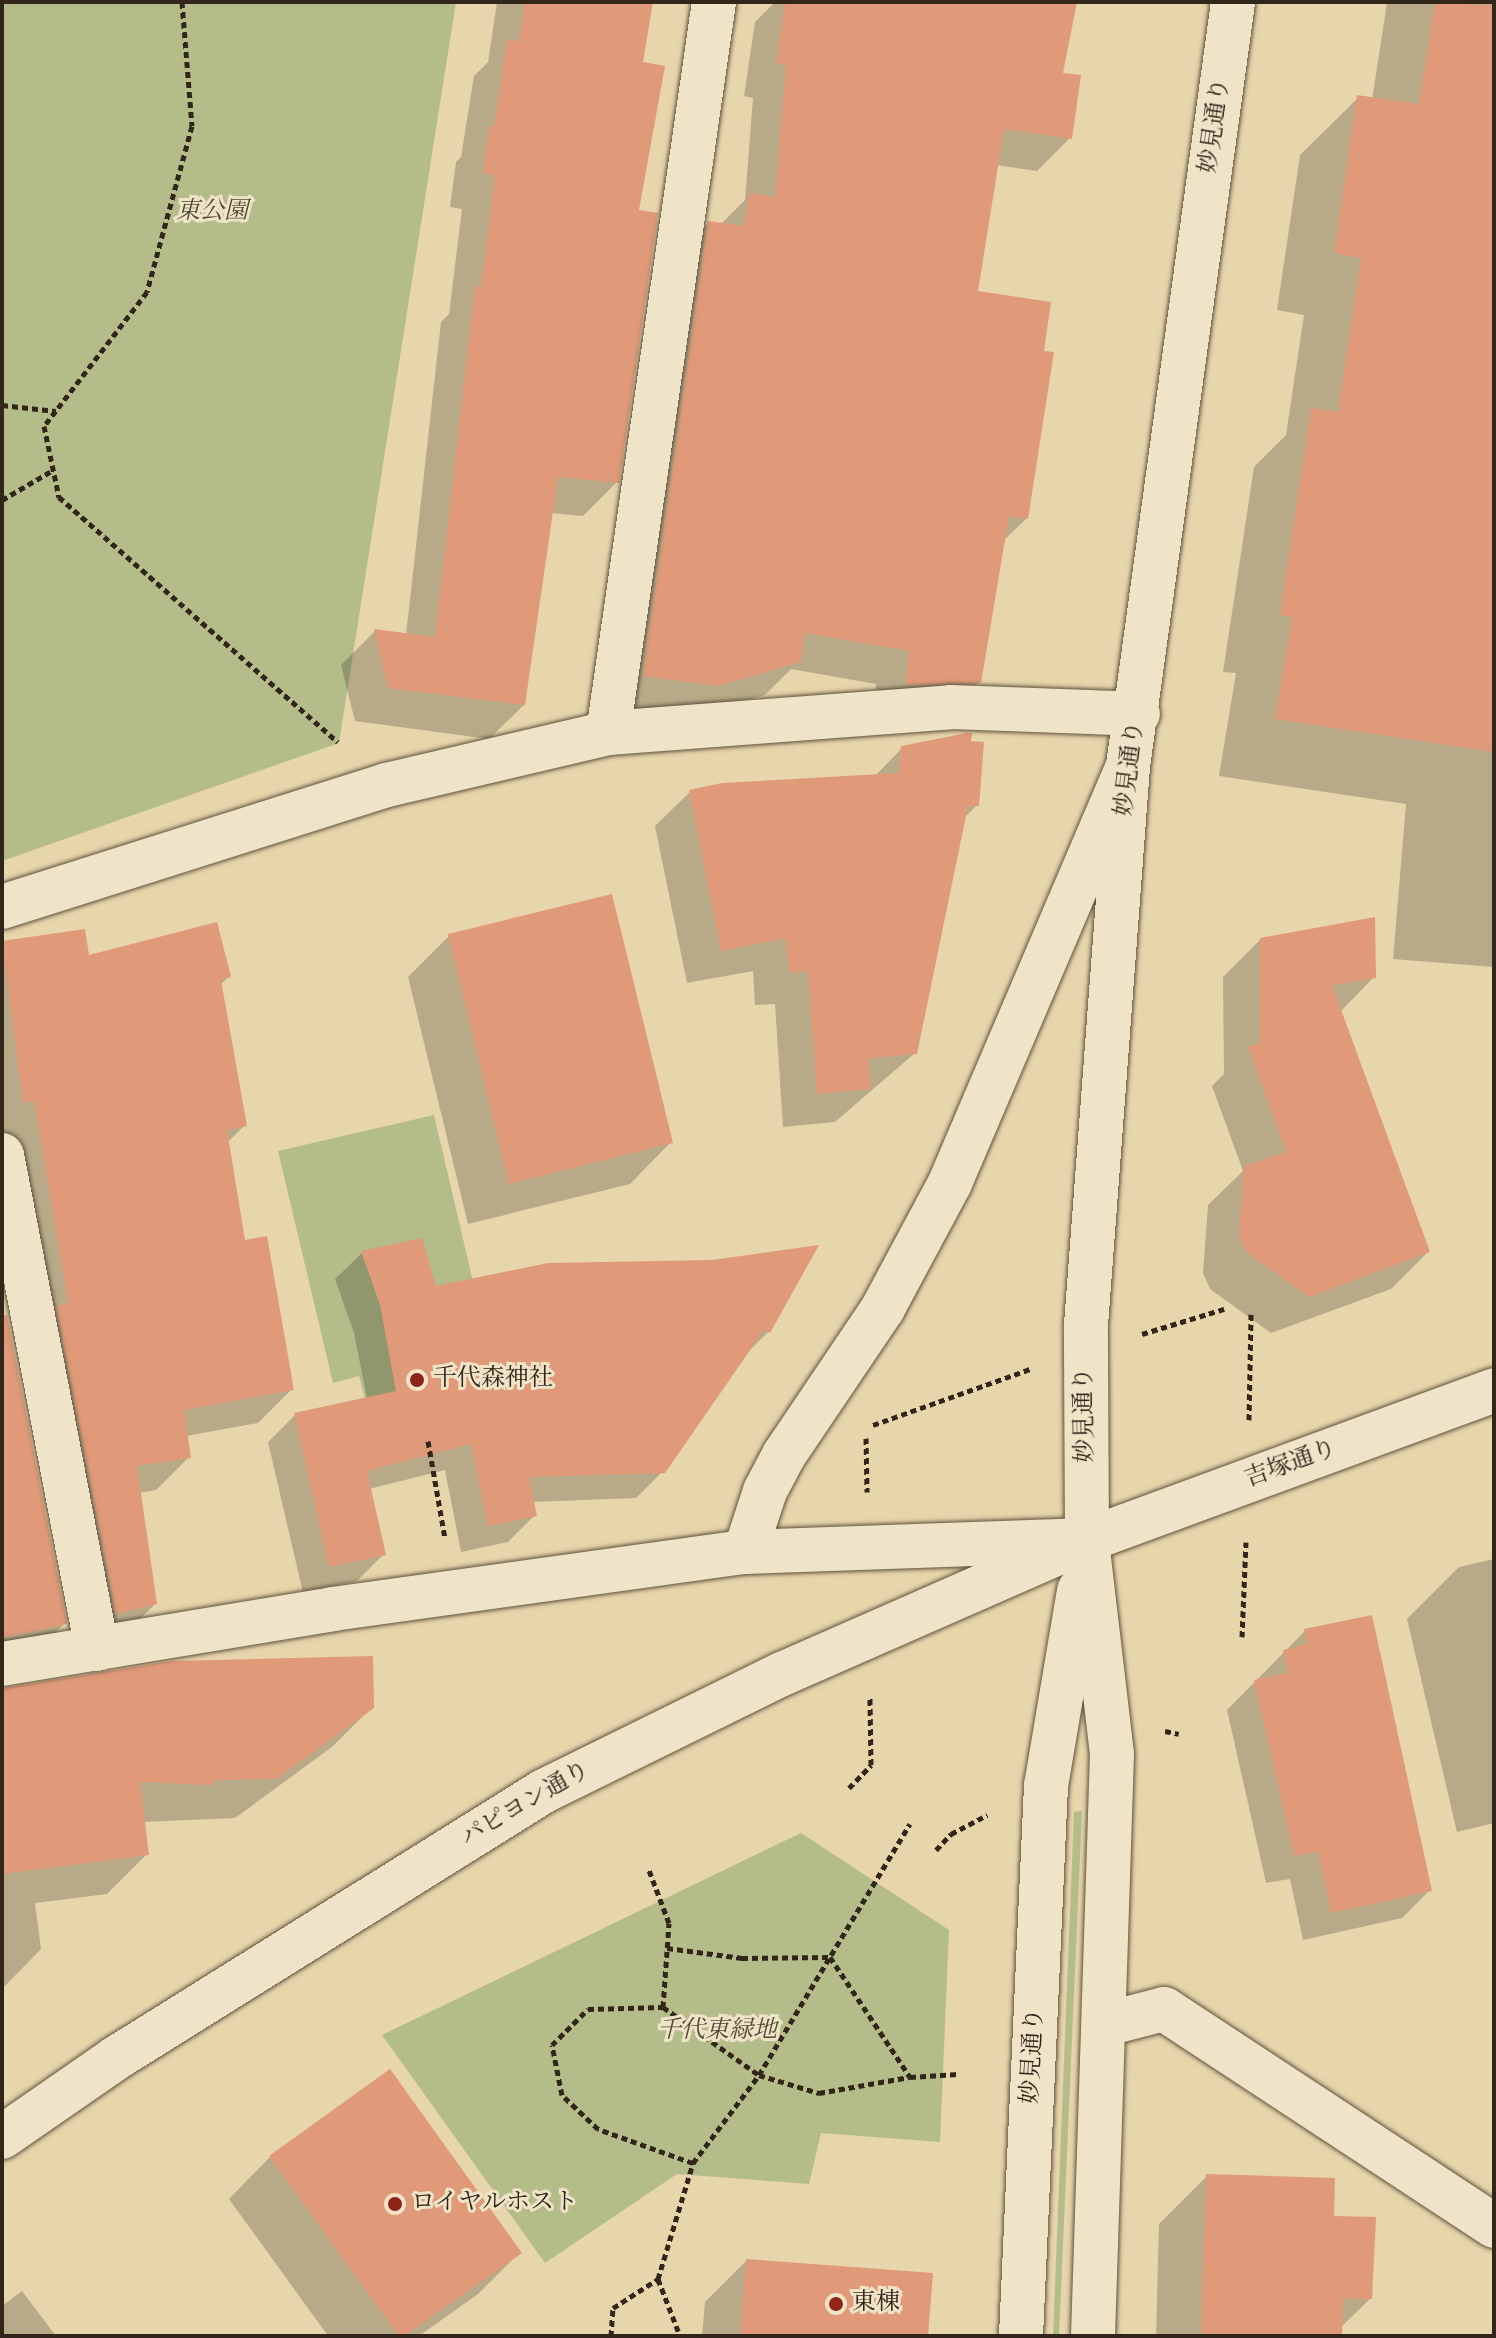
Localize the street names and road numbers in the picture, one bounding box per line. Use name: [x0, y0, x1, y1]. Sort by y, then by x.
street label: 妙見通り: [1195, 76, 1237, 176]
street label: 妙見通り: [1111, 720, 1151, 818]
street label: 妙見通り: [1071, 1367, 1101, 1463]
street label: 吉塚通り: [1241, 1435, 1341, 1495]
street label: パピヨン通り: [456, 1757, 596, 1853]
street label: 妙見通り: [1017, 2007, 1051, 2105]

